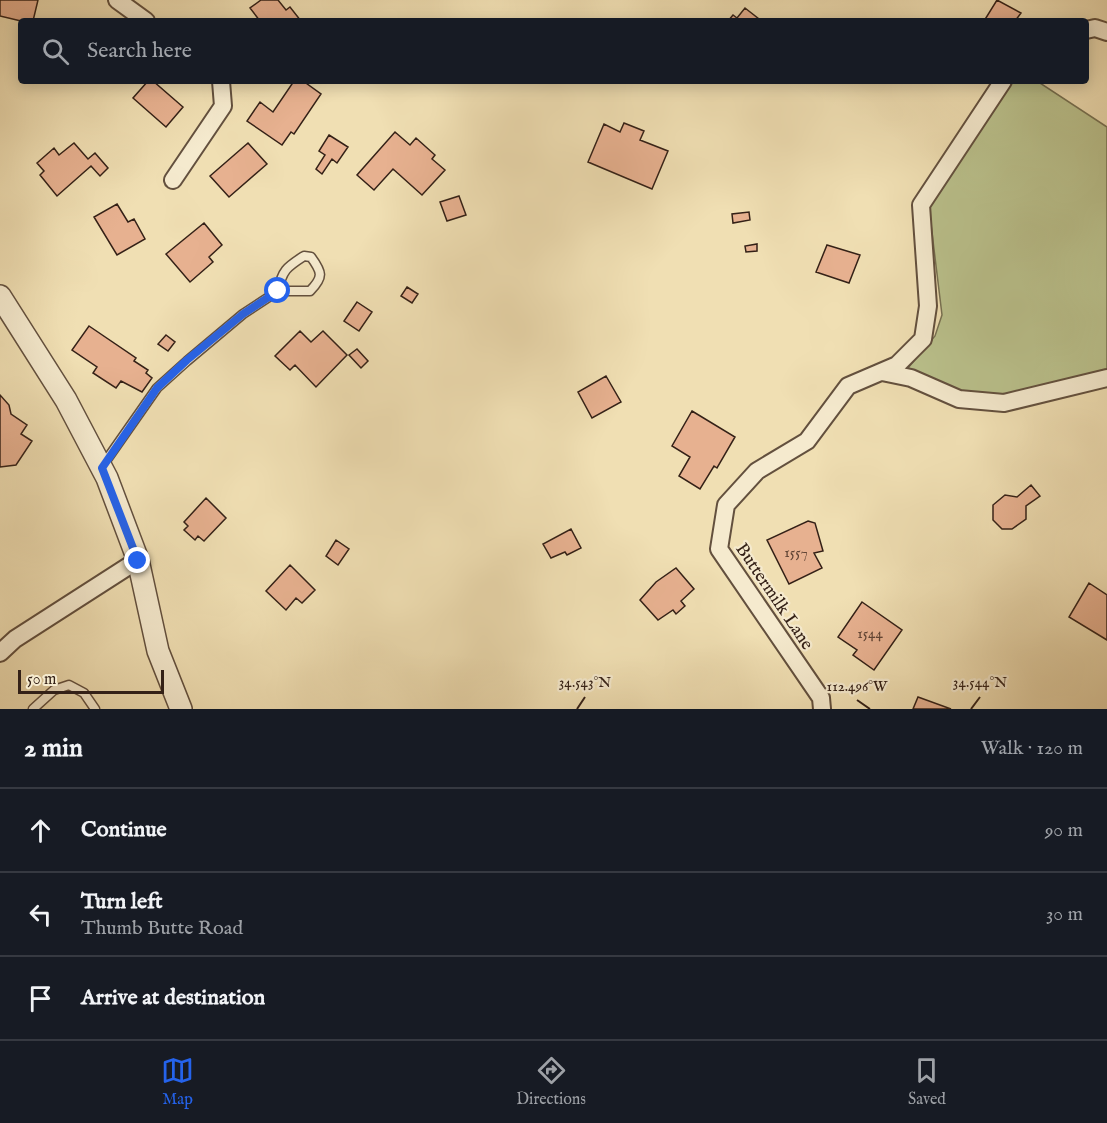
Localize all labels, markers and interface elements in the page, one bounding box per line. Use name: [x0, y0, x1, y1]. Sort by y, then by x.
search box: [18, 18, 1089, 84]
icon: search: [39, 35, 72, 68]
text: Search here: [87, 37, 192, 65]
route start: [264, 277, 290, 303]
street label: Buttermilk Lane: [730, 539, 818, 655]
house number: 1557: [784, 543, 808, 562]
route end: [124, 547, 150, 573]
house number: 1544: [857, 624, 883, 643]
scale bar: [18, 667, 164, 694]
text: 50 m: [27, 670, 56, 690]
text: 34.543°N: [559, 673, 611, 692]
text: 34.544°N: [953, 673, 1007, 692]
text: 112.496°W: [827, 677, 888, 696]
text: 2 min: [24, 732, 83, 765]
text: Walk · 120 m: [981, 736, 1083, 761]
icon: ahead: [24, 814, 57, 847]
text: Continue: [81, 816, 167, 844]
text: 90 m: [1045, 818, 1083, 843]
text: Turn left: [81, 888, 163, 916]
icon: left: [24, 898, 57, 931]
text: 30 m: [1046, 902, 1083, 927]
text: Thumb Butte Road: [81, 916, 243, 941]
icon: arrive: [24, 982, 57, 1015]
text: Arrive at destination: [81, 984, 265, 1012]
tab: Map: [161, 1054, 194, 1110]
tab: Directions: [516, 1054, 586, 1110]
tab: Saved: [908, 1054, 946, 1110]

